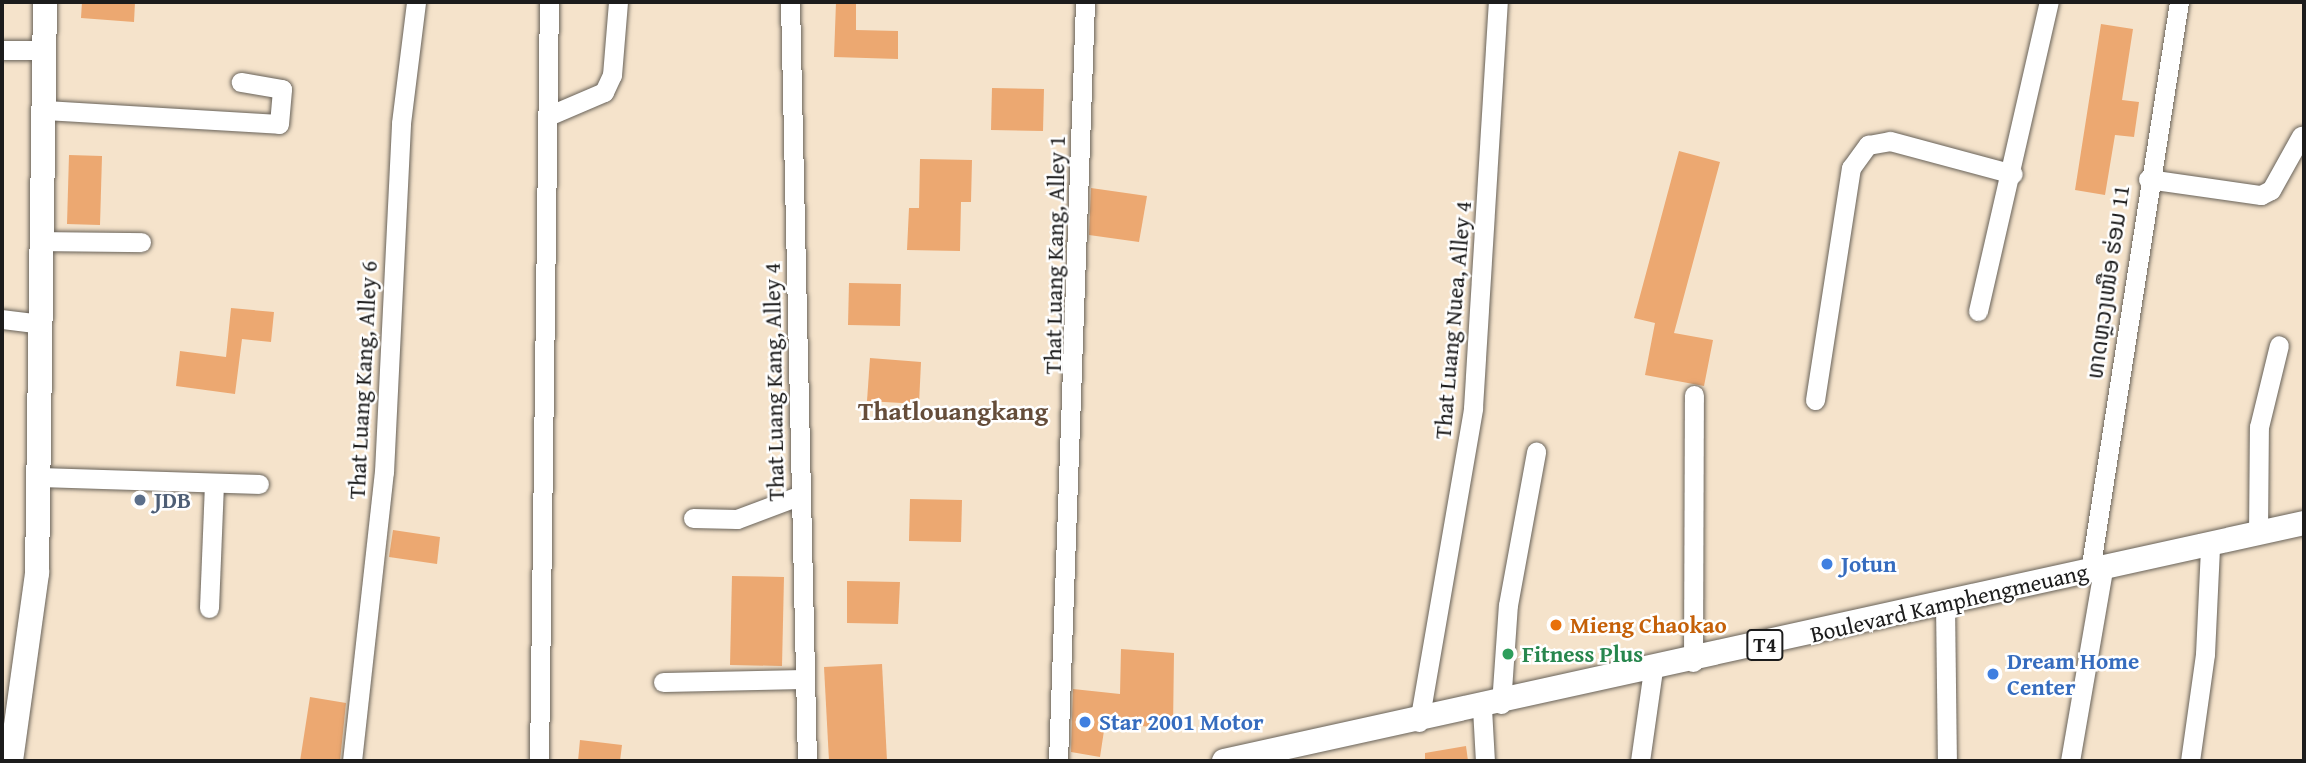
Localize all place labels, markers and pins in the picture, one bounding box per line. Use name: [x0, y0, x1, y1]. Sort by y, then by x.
place label: JDB: [154, 486, 191, 514]
marker: JDB: [132, 492, 148, 508]
place label: Jotun: [1841, 550, 1897, 578]
marker: Jotun: [1819, 556, 1835, 572]
place label: Mieng Chaokao: [1570, 611, 1727, 639]
marker: Mieng Chaokao: [1548, 617, 1564, 633]
place label: Fitness Plus: [1522, 640, 1643, 668]
marker: Fitness Plus: [1500, 646, 1516, 662]
place label: Dream Home Center: [2007, 647, 2139, 701]
marker: Dream Home Center: [1985, 666, 2001, 682]
place label: Star 2001 Motor: [1099, 708, 1263, 736]
marker: Star 2001 Motor: [1077, 714, 1093, 730]

